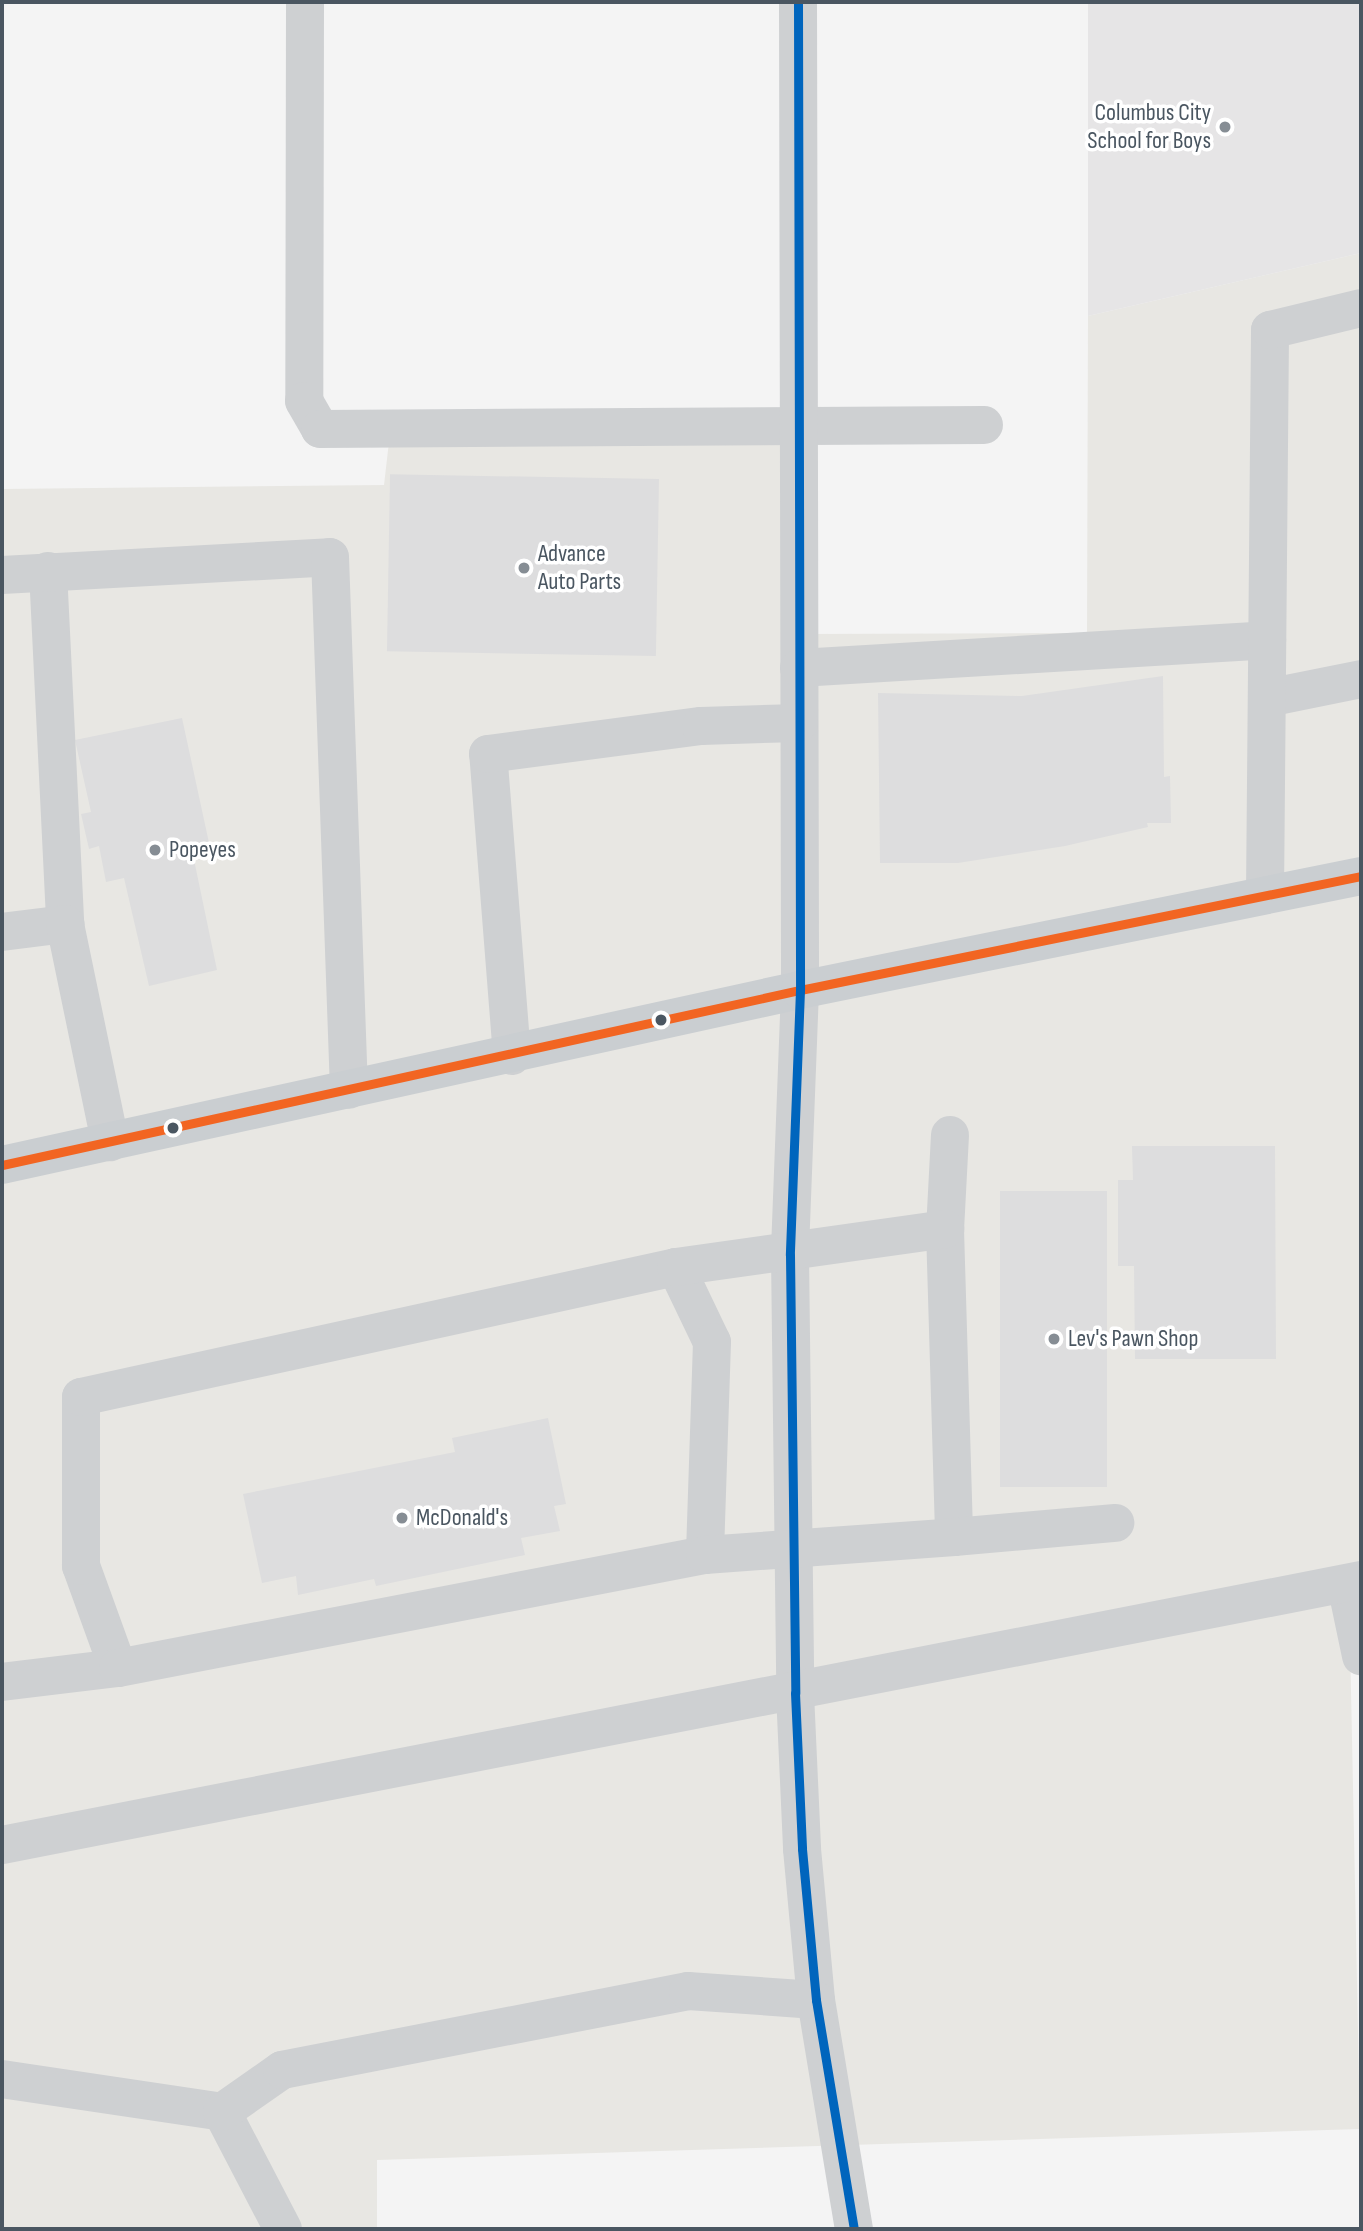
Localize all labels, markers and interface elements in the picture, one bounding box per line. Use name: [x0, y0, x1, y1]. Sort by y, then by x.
place label: Columbus City School for Boys: [1087, 99, 1211, 155]
marker: Columbus City School for Boys: [1217, 119, 1233, 135]
place label: Advance Auto Parts: [538, 540, 621, 596]
marker: Advance Auto Parts: [516, 560, 532, 576]
place label: Popeyes: [169, 836, 236, 864]
marker: Popeyes: [147, 842, 163, 858]
unlabelled marker: [654, 1013, 668, 1027]
unlabelled marker: [166, 1121, 180, 1135]
place label: Lev's Pawn Shop: [1068, 1325, 1199, 1353]
marker: Lev's Pawn Shop: [1046, 1331, 1062, 1347]
place label: McDonald's: [416, 1504, 508, 1532]
marker: McDonald's: [394, 1510, 410, 1526]

